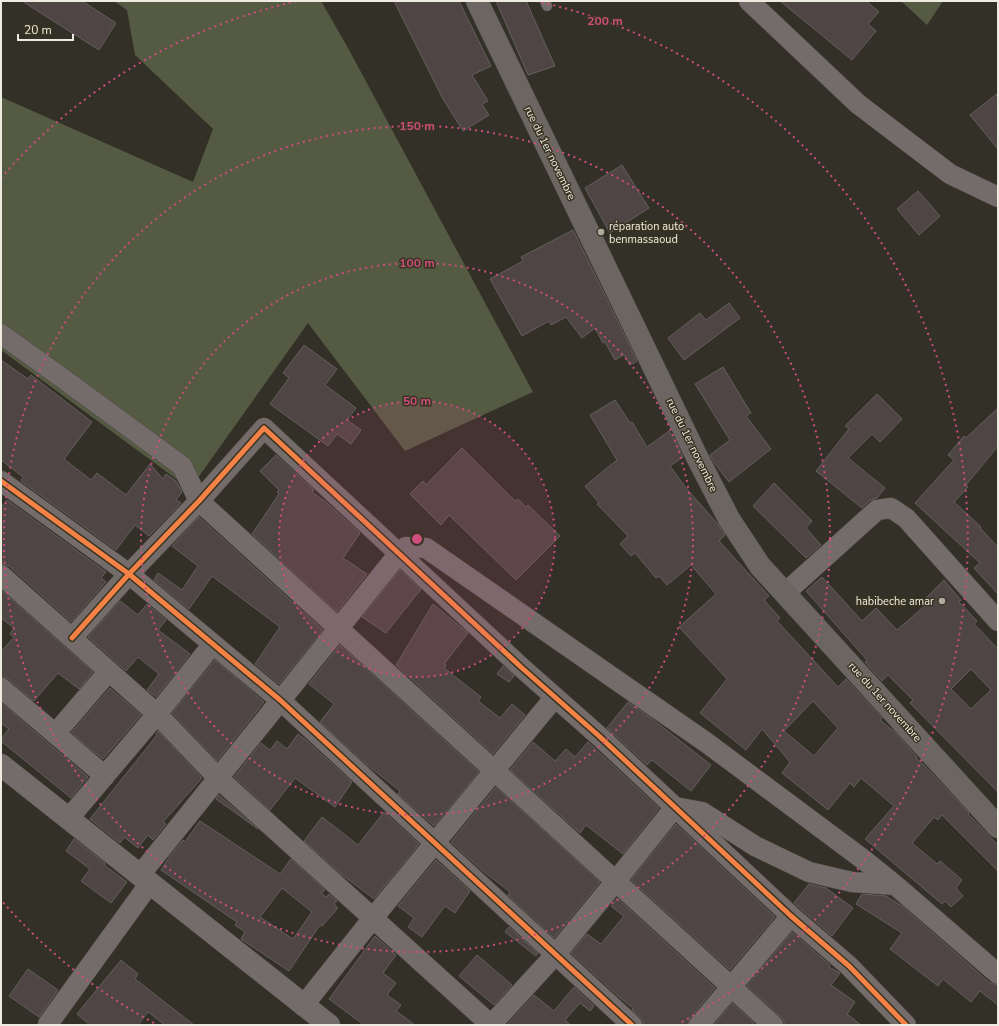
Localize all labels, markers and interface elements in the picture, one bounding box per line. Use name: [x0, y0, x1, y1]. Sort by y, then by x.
text: 200 m: [587, 13, 623, 29]
scale bar: [18, 16, 73, 42]
text: 20 m: [24, 22, 52, 38]
street label: rue du 1er novembre: [521, 104, 579, 203]
text: 150 m: [399, 118, 435, 134]
place label: réparation auto benmassaoud: [609, 219, 684, 247]
marker: réparation auto benmassaoud: [596, 227, 606, 237]
text: 100 m: [399, 255, 435, 271]
text: 50 m: [403, 393, 431, 409]
street label: rue du 1er novembre: [663, 396, 721, 495]
centre of rings: [410, 532, 424, 546]
place label: habibeche amar: [856, 594, 934, 609]
marker: habibeche amar: [937, 596, 947, 606]
street label: rue du 1er novembre: [845, 659, 925, 745]

